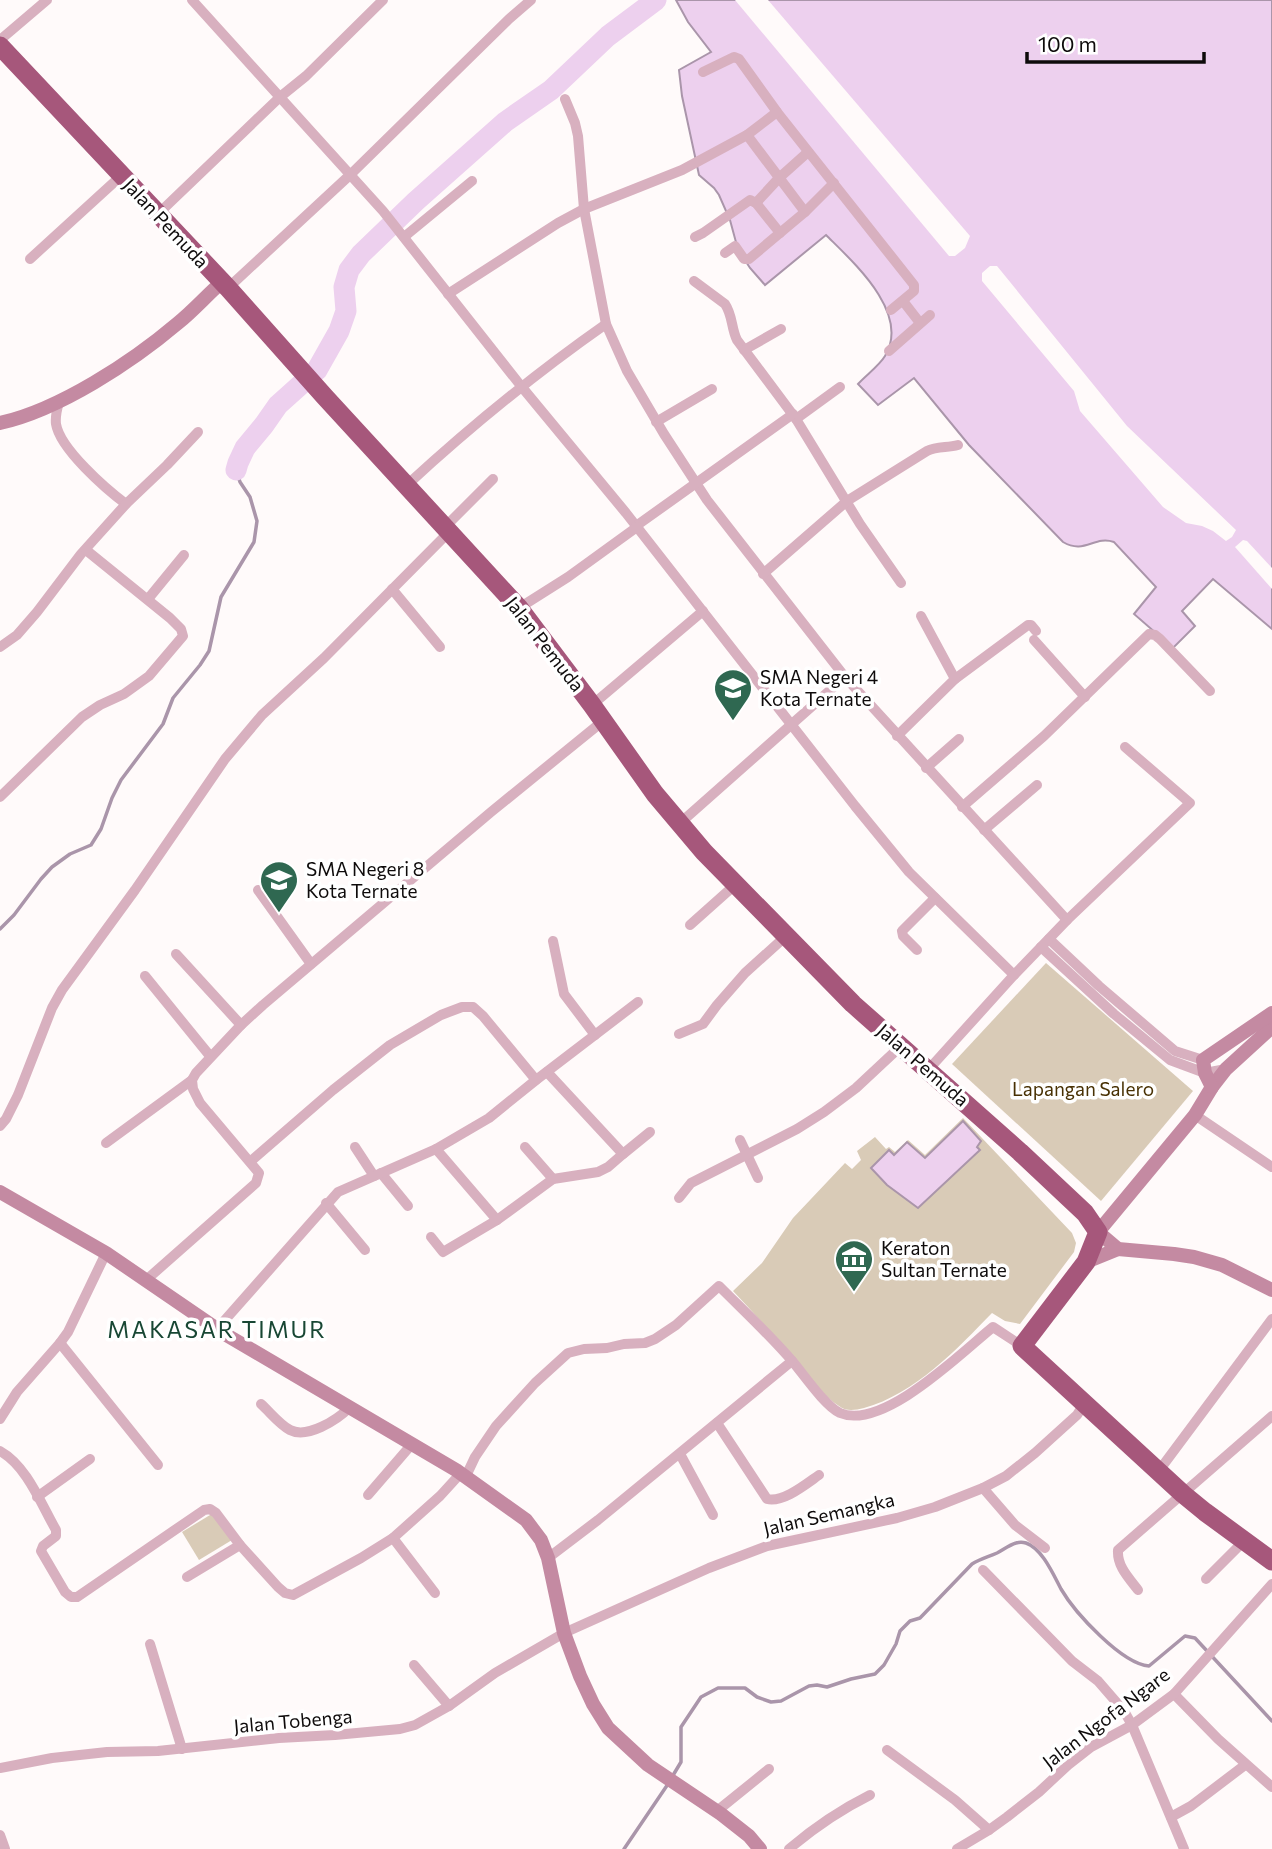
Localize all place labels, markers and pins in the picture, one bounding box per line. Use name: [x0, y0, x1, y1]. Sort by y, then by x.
place label: SMA Negeri 4 Kota Ternate: [760, 665, 878, 710]
school or university icon: SMA Negeri 4 Kota Ternate: [712, 667, 754, 722]
place label: SMA Negeri 8 Kota Ternate: [306, 857, 424, 902]
school or university icon: SMA Negeri 8 Kota Ternate: [258, 859, 300, 914]
place label: Keraton Sultan Ternate: [881, 1236, 1007, 1281]
museum icon: Keraton Sultan Ternate: [833, 1238, 875, 1293]

